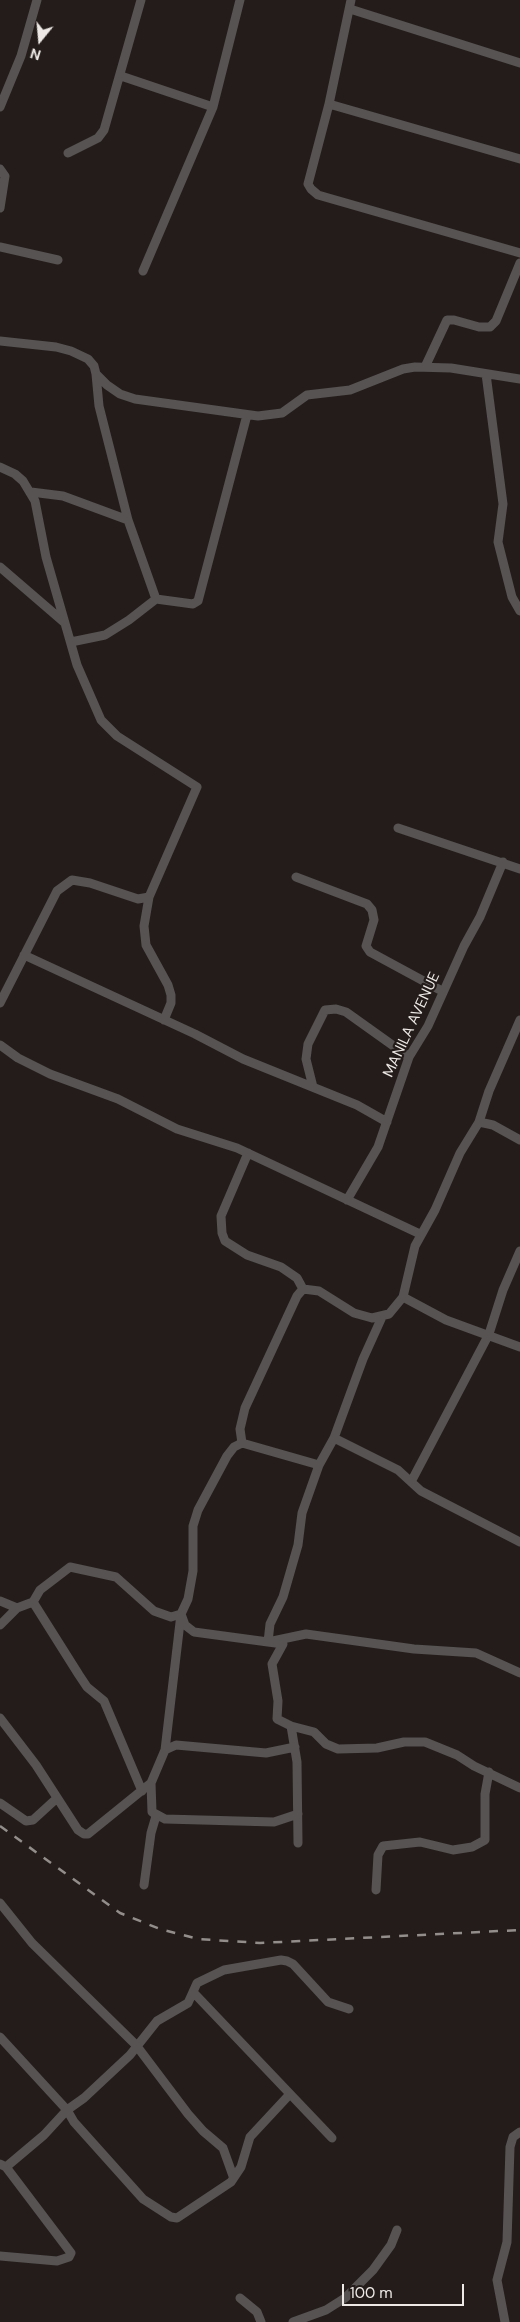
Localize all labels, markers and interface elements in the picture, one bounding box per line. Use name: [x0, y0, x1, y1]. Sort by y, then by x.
north arrow: [15, 15, 65, 65]
text: N: [28, 44, 43, 64]
street label: MANILA AVENUE: [380, 970, 444, 1080]
scale bar: [345, 2274, 468, 2306]
text: 100 m: [350, 2283, 393, 2303]

